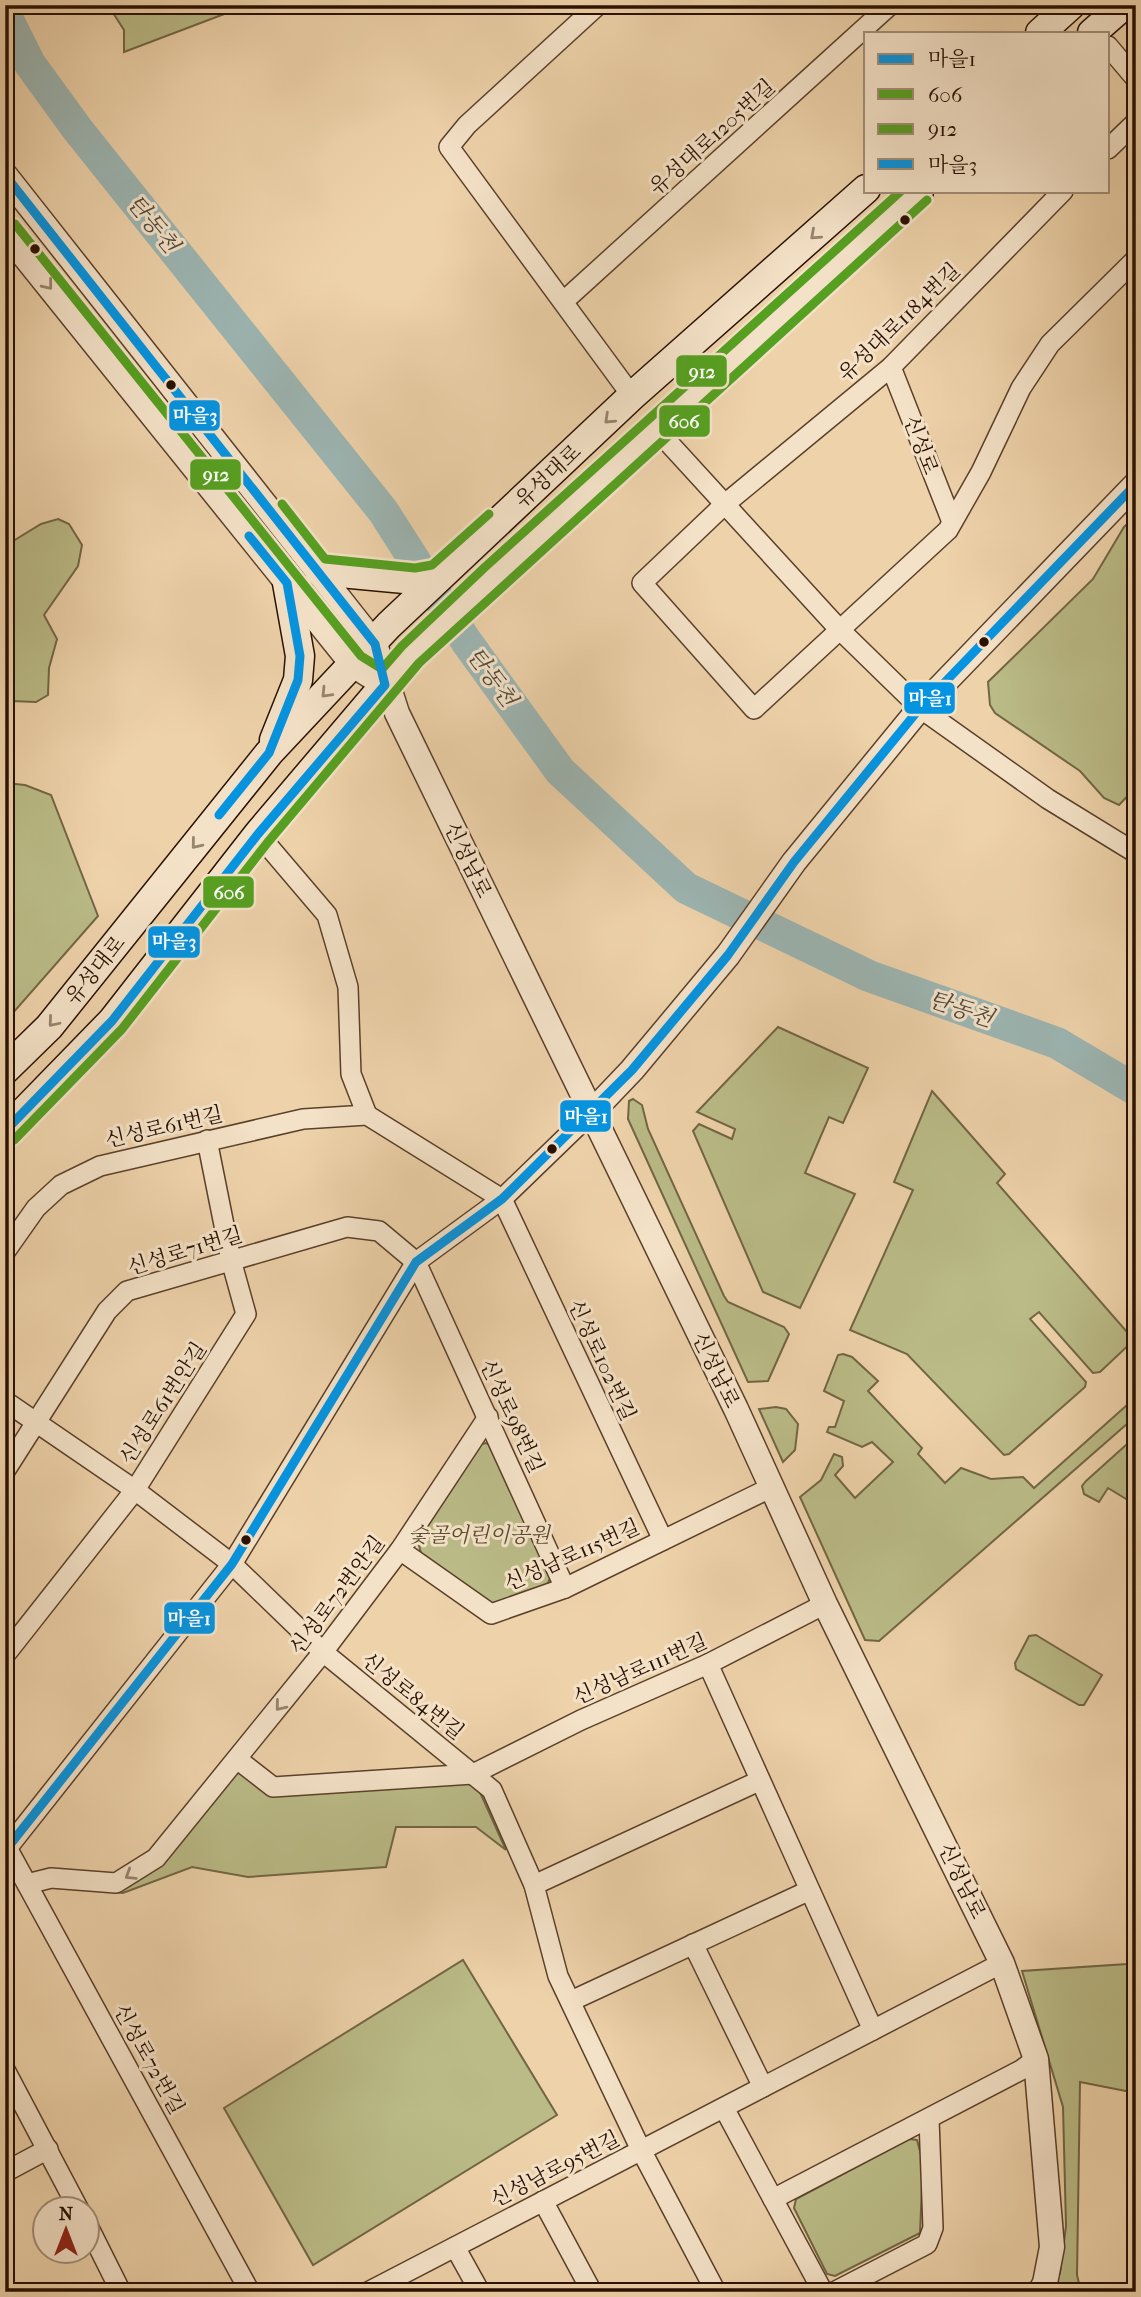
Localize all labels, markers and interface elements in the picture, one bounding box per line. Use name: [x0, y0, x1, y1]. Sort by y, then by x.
legend: [864, 32, 1110, 192]
text: 마을1: [928, 47, 976, 71]
street label: 유성대로1205번길: [644, 74, 780, 200]
text: 606: [928, 83, 963, 107]
text: 912: [928, 117, 958, 141]
text: 마을3: [928, 153, 977, 177]
water label: 탄동천: [122, 190, 186, 260]
unlabelled marker: [898, 213, 912, 227]
one-way arrow: [811, 227, 824, 239]
unlabelled marker: [28, 242, 42, 256]
street label: 유성대로1184번길: [833, 258, 965, 386]
one-way arrow: [40, 277, 52, 290]
line badge: 912: [675, 354, 728, 388]
text: 912: [688, 361, 715, 383]
unlabelled marker: [164, 378, 178, 392]
line badge: 마을3: [168, 399, 221, 432]
line badge: 606: [658, 404, 711, 438]
text: 마을3: [173, 405, 217, 427]
one-way arrow: [604, 410, 617, 423]
text: 606: [668, 411, 700, 433]
street label: 신성로: [899, 412, 943, 478]
street label: 유성대로: [510, 440, 586, 512]
line badge: 912: [189, 458, 242, 491]
text: 912: [202, 464, 229, 486]
unlabelled marker: [977, 635, 991, 649]
water label: 탄동천: [461, 642, 524, 713]
line badge: 마을1: [903, 681, 956, 715]
one-way arrow: [322, 685, 335, 698]
text: 마을1: [908, 688, 952, 710]
street label: 신성남로: [439, 818, 497, 902]
one-way arrow: [191, 837, 204, 849]
line badge: 606: [202, 875, 255, 909]
text: 606: [213, 882, 245, 904]
line badge: 마을3: [147, 925, 201, 959]
street label: 유성대로: [60, 931, 130, 1009]
text: 마을3: [152, 931, 196, 953]
water label: 탄동천: [925, 985, 999, 1033]
one-way arrow: [49, 1013, 61, 1026]
line badge: 마을1: [559, 1099, 612, 1133]
street label: 신성로61번길: [103, 1102, 225, 1152]
text: 마을1: [564, 1106, 608, 1128]
unlabelled marker: [545, 1142, 559, 1156]
street label: 신성로71번길: [125, 1222, 245, 1280]
street label: 신성로102번길: [563, 1295, 641, 1425]
street label: 신성남로: [687, 1328, 745, 1412]
street label: 신성로61번안길: [115, 1338, 211, 1468]
street label: 신성로98번길: [475, 1355, 549, 1477]
street label: 신성남로115번길: [501, 1514, 643, 1596]
park label: 숯골어린이공원: [408, 1523, 552, 1547]
street label: 신성로72번안길: [285, 1531, 389, 1659]
unlabelled marker: [239, 1533, 253, 1547]
line badge: 마을1: [163, 1601, 216, 1635]
text: 마을1: [167, 1608, 211, 1630]
street label: 신성남로111번길: [569, 1629, 711, 1709]
street label: 신성로84번길: [357, 1648, 469, 1744]
one-way arrow: [276, 1698, 289, 1710]
street label: 신성남로: [933, 1839, 991, 1923]
one-way arrow: [125, 1866, 138, 1879]
street label: 신성로72번길: [109, 2000, 189, 2118]
street label: 신성남로95번길: [486, 2126, 624, 2212]
north arrow: [32, 2196, 102, 2266]
text: N: [59, 2203, 74, 2225]

